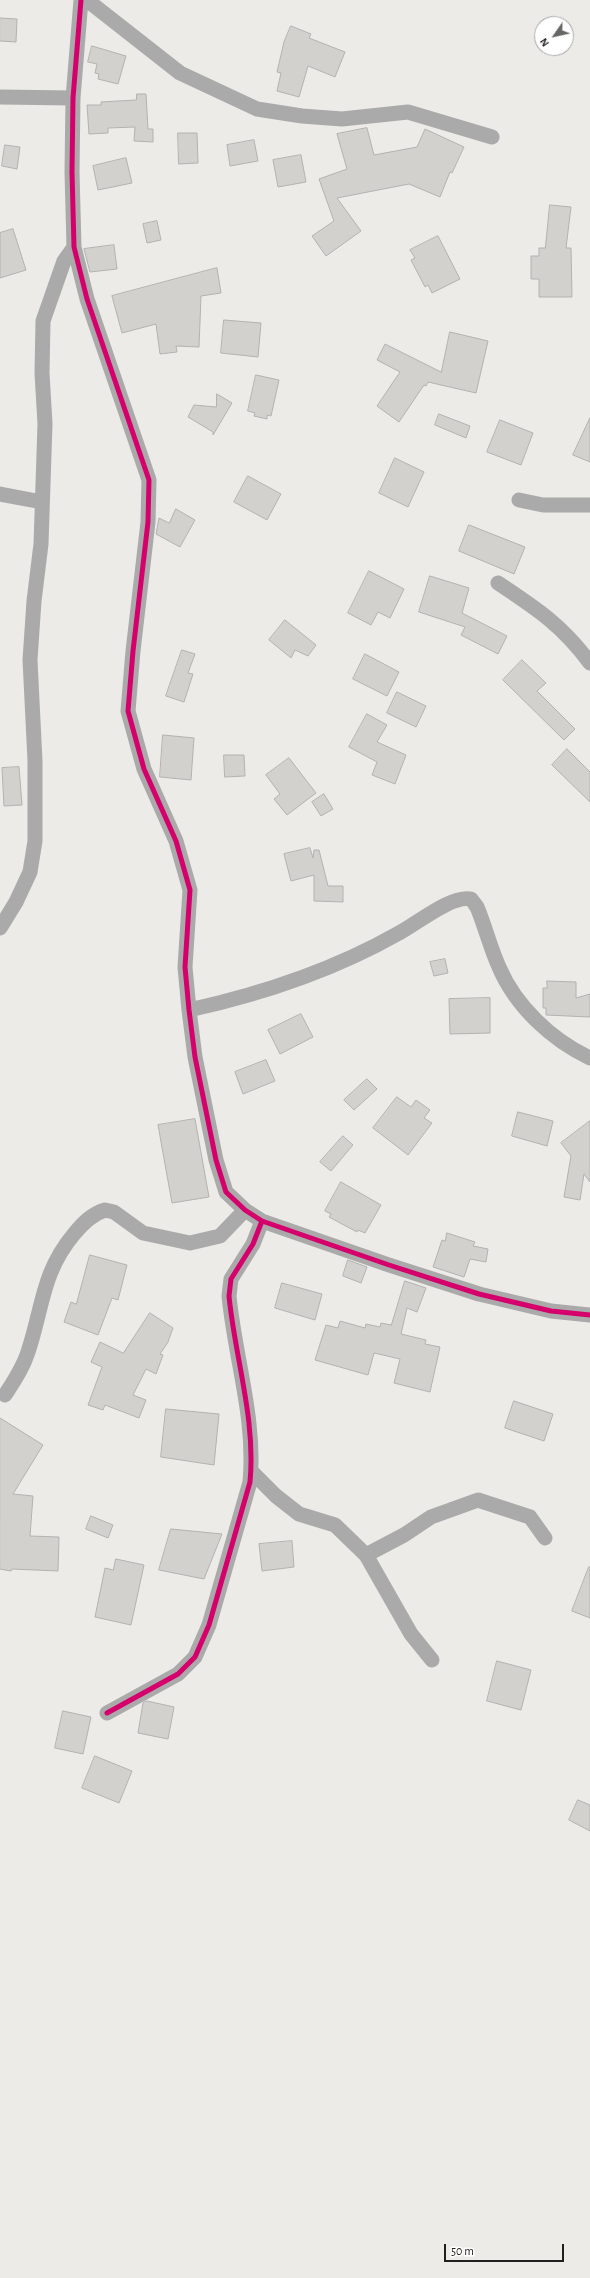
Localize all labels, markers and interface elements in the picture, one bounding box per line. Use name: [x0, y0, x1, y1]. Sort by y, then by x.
north arrow: [534, 16, 574, 56]
text: N: [538, 36, 551, 49]
scale bar: [446, 2236, 566, 2262]
text: 50 m: [451, 2245, 474, 2257]

